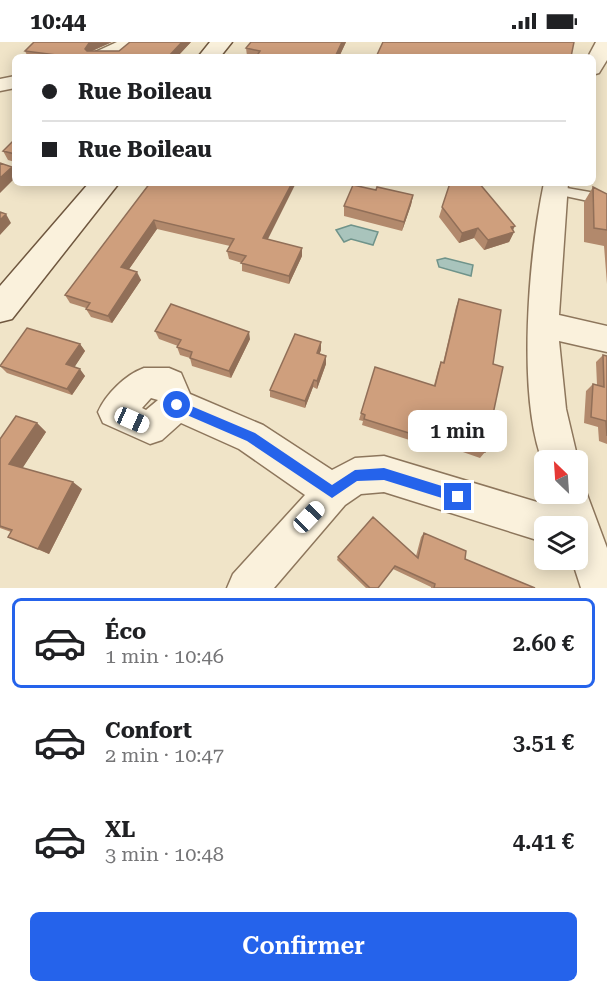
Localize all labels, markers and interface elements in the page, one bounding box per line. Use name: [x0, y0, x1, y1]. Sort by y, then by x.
text: 10:44: [30, 9, 86, 34]
text: Rue Boileau: [78, 79, 212, 104]
text: Rue Boileau: [78, 137, 212, 162]
route start: [163, 391, 190, 418]
car: [112, 404, 152, 436]
callout: 1 min: [408, 410, 508, 452]
text: 1 min: [430, 419, 485, 443]
north arrow: [534, 450, 588, 504]
map controls: [534, 450, 588, 570]
route end: [444, 483, 471, 510]
car: [290, 498, 328, 536]
button: layers: [534, 516, 588, 570]
icon: car: [33, 616, 87, 670]
text: Éco: [105, 619, 146, 644]
text: 2.60 €: [513, 631, 574, 656]
text: 1 min · 10:46: [105, 644, 224, 668]
icon: car: [33, 715, 87, 769]
text: Confort: [105, 718, 192, 743]
text: 3.51 €: [513, 730, 574, 755]
text: 2 min · 10:47: [105, 743, 224, 767]
icon: car: [33, 814, 87, 868]
text: XL: [105, 817, 135, 842]
text: 4.41 €: [513, 829, 574, 854]
text: 3 min · 10:48: [105, 842, 224, 866]
button: Confirmer: [30, 912, 577, 981]

